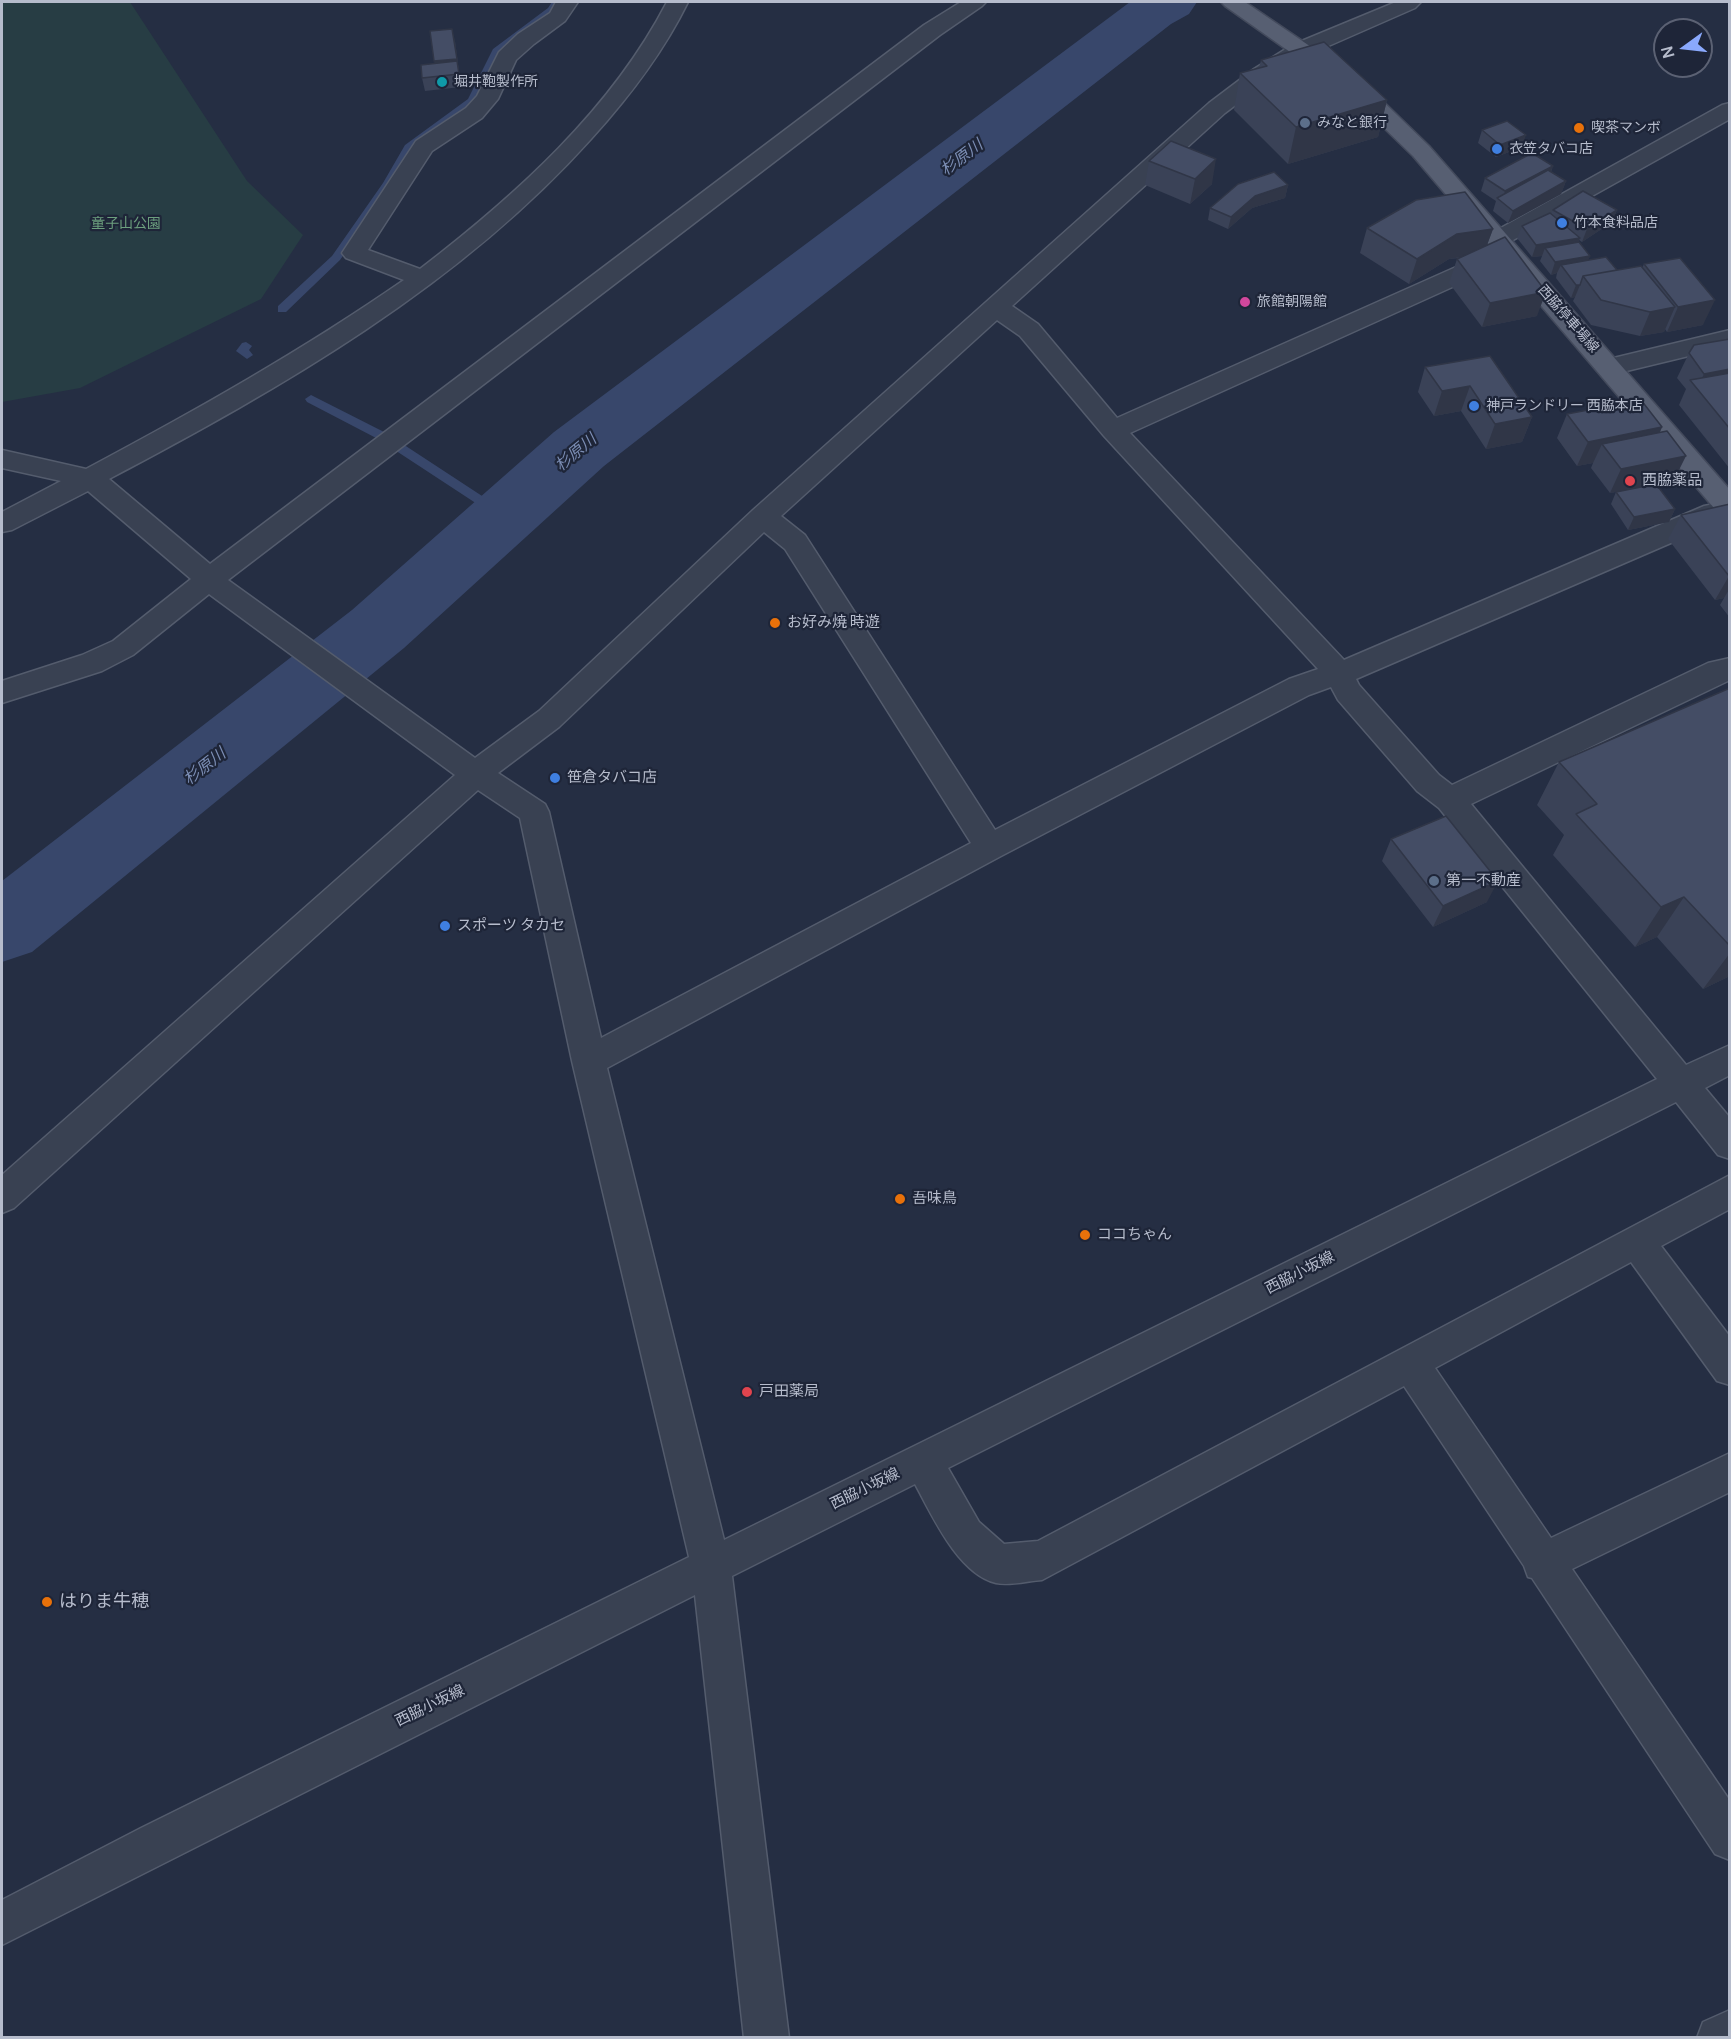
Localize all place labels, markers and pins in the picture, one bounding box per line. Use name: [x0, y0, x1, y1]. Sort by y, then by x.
place label: 堀井鞄製作所: [454, 74, 538, 90]
marker: 堀井鞄製作所: [435, 75, 449, 89]
place label: みなと銀行: [1317, 115, 1387, 131]
marker: みなと銀行: [1298, 116, 1312, 130]
place label: 喫茶マンボ: [1591, 120, 1661, 136]
marker: 喫茶マンボ: [1572, 121, 1586, 135]
place label: 衣笠タバコ店: [1509, 141, 1593, 157]
marker: 衣笠タバコ店: [1490, 142, 1504, 156]
place label: 竹本食料品店: [1574, 215, 1658, 231]
marker: 竹本食料品店: [1555, 216, 1569, 230]
place label: 旅館朝陽館: [1257, 294, 1327, 310]
marker: 旅館朝陽館: [1238, 295, 1252, 309]
place label: 神戸ランドリー 西脇本店: [1486, 398, 1643, 414]
marker: 神戸ランドリー 西脇本店: [1467, 399, 1481, 413]
place label: 西脇薬品: [1642, 472, 1702, 490]
marker: 西脇薬品: [1623, 474, 1637, 488]
place label: お好み焼 時遊: [787, 614, 880, 632]
marker: お好み焼 時遊: [768, 616, 782, 630]
place label: 笹倉タバコ店: [567, 769, 657, 787]
marker: 笹倉タバコ店: [548, 771, 562, 785]
place label: 第一不動産: [1446, 872, 1521, 890]
marker: 第一不動産: [1427, 874, 1441, 888]
place label: スポーツ タカセ: [457, 917, 565, 935]
marker: スポーツ タカセ: [438, 919, 452, 933]
place label: 吾味鳥: [912, 1190, 957, 1208]
marker: 吾味鳥: [893, 1192, 907, 1206]
place label: ココちゃん: [1097, 1226, 1172, 1244]
marker: ココちゃん: [1078, 1228, 1092, 1242]
place label: 戸田薬局: [759, 1383, 819, 1401]
marker: 戸田薬局: [740, 1385, 754, 1399]
place label: はりま牛穂: [59, 1591, 149, 1613]
marker: はりま牛穂: [40, 1595, 54, 1609]

